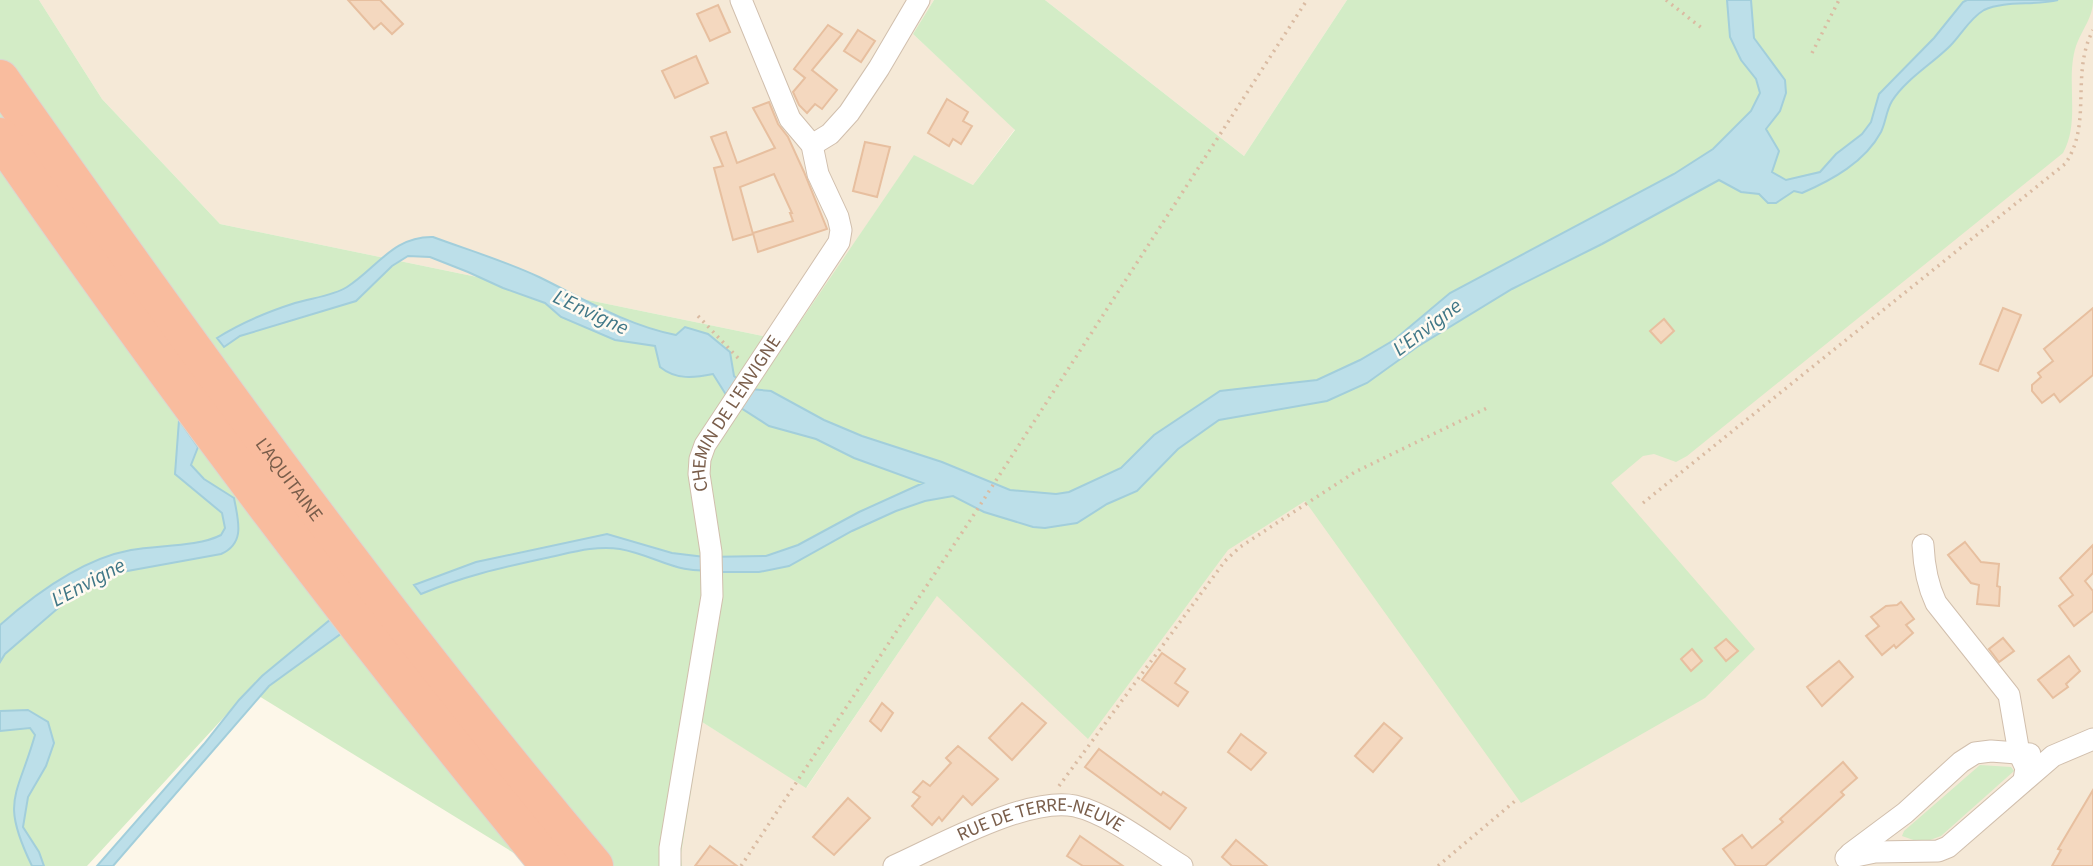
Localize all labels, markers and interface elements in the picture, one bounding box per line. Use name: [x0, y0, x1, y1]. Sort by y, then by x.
water label: L'Envigne: [548, 282, 634, 342]
water label: L'Envigne: [1386, 291, 1468, 363]
street label: CHEMIN DE L'ENVIGNE: [685, 330, 787, 494]
street label: L'AQUITAINE: [249, 432, 329, 527]
water label: L'Envigne: [46, 550, 130, 614]
text: RUE DE TERRE-NEUVE: [952, 791, 1129, 848]
street label: RUE DE TERRE-NEUVE: [952, 823, 1128, 851]

